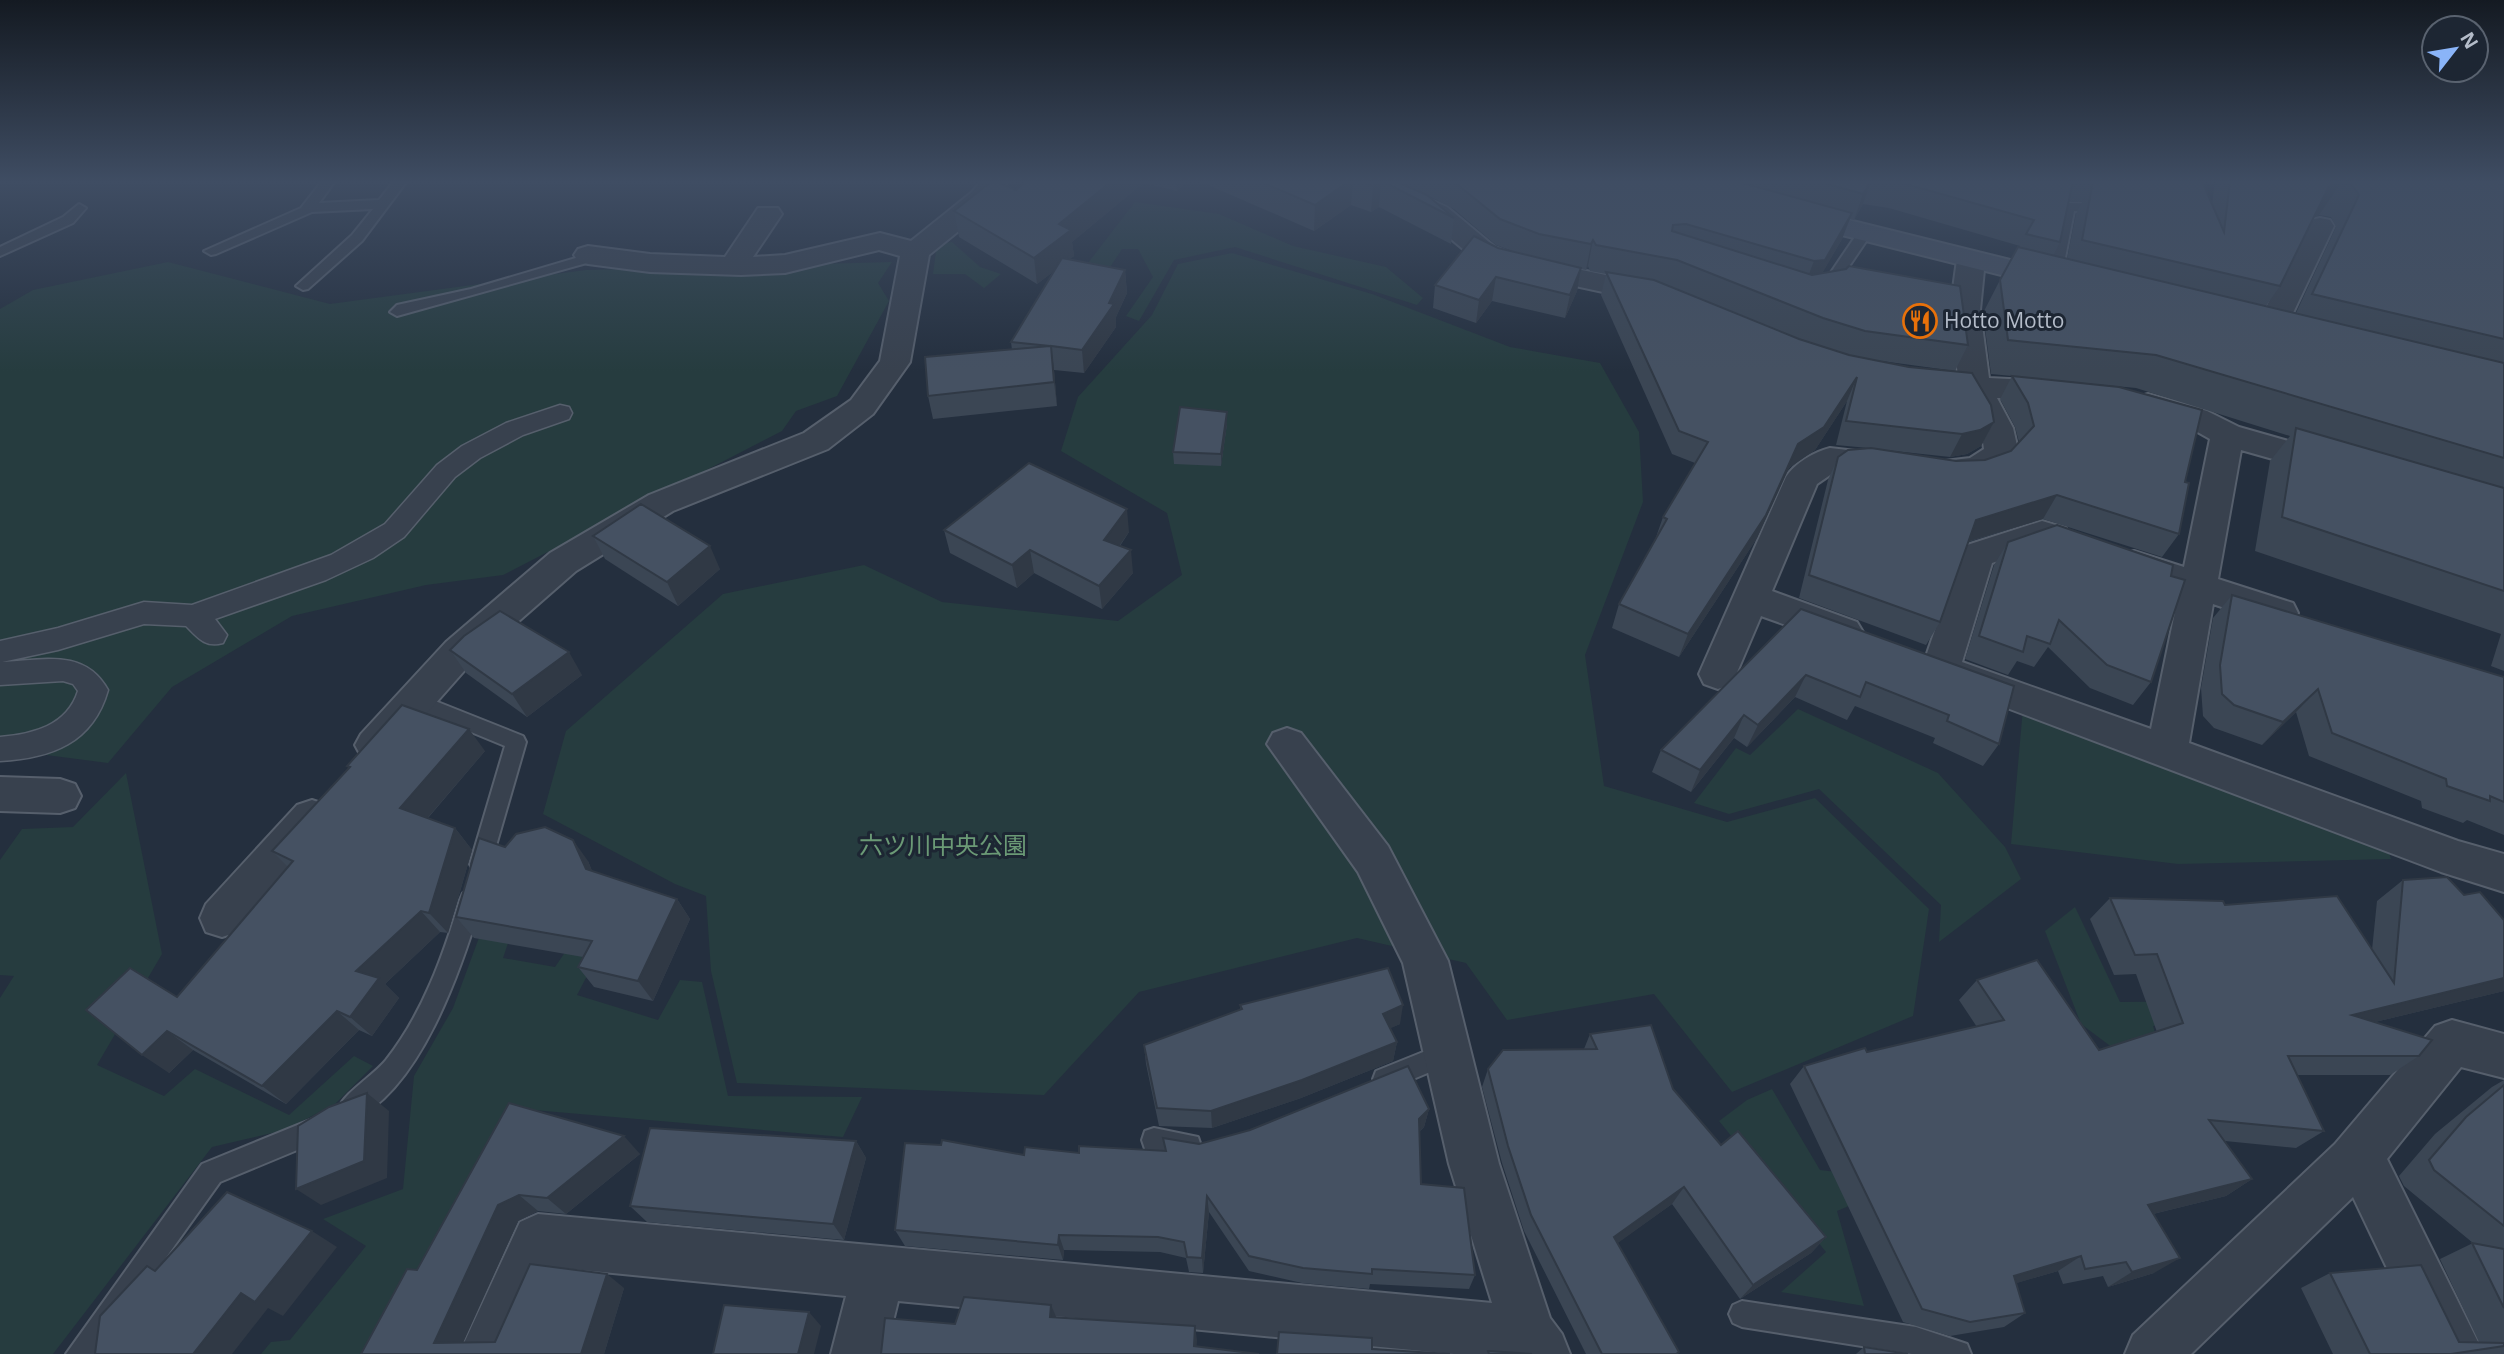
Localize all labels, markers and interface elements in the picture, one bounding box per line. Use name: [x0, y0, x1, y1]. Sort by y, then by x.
north arrow: [2420, 14, 2490, 84]
text: N: [2454, 27, 2485, 54]
restaurant icon: Hotto Motto: [1901, 302, 1939, 340]
place label: Hotto Motto: [1944, 306, 2064, 334]
park label: 六ツ川中央公園: [859, 828, 1027, 861]

